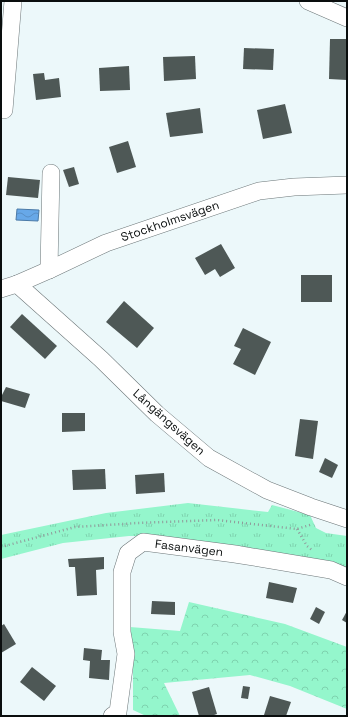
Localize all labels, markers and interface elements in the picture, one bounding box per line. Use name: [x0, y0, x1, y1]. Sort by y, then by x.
street label: Stockholmsvägen: [119, 197, 221, 245]
street label: Långängsvägen: [130, 385, 208, 459]
street label: Fasanvägen: [154, 536, 224, 560]

